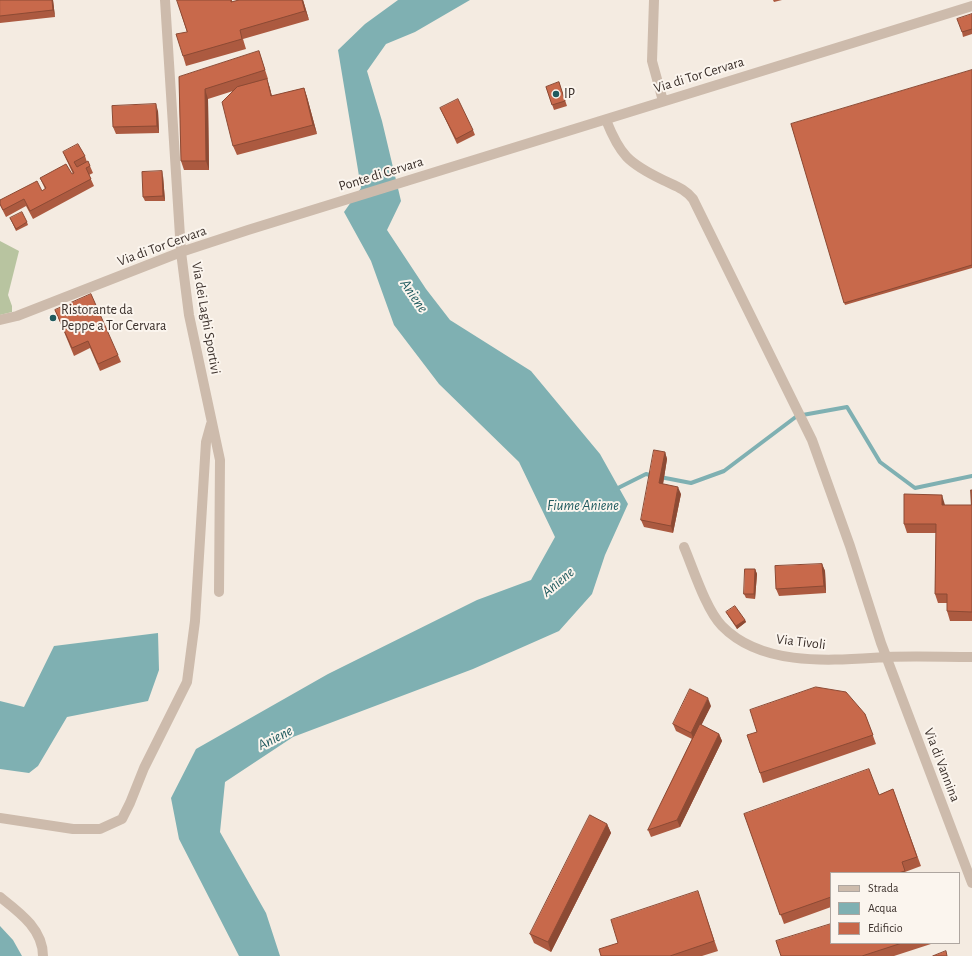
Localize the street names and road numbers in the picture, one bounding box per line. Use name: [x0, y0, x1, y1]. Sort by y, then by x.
street label: Via di Tor Cervara: [652, 53, 746, 97]
street label: Ponte di Cervara: [337, 153, 425, 195]
street label: Via di Tor Cervara: [115, 222, 209, 270]
street label: Via dei Laghi Sportivi: [188, 261, 224, 375]
street label: Via Tivoli: [775, 631, 827, 653]
street label: Via di Vannina: [920, 726, 964, 804]

